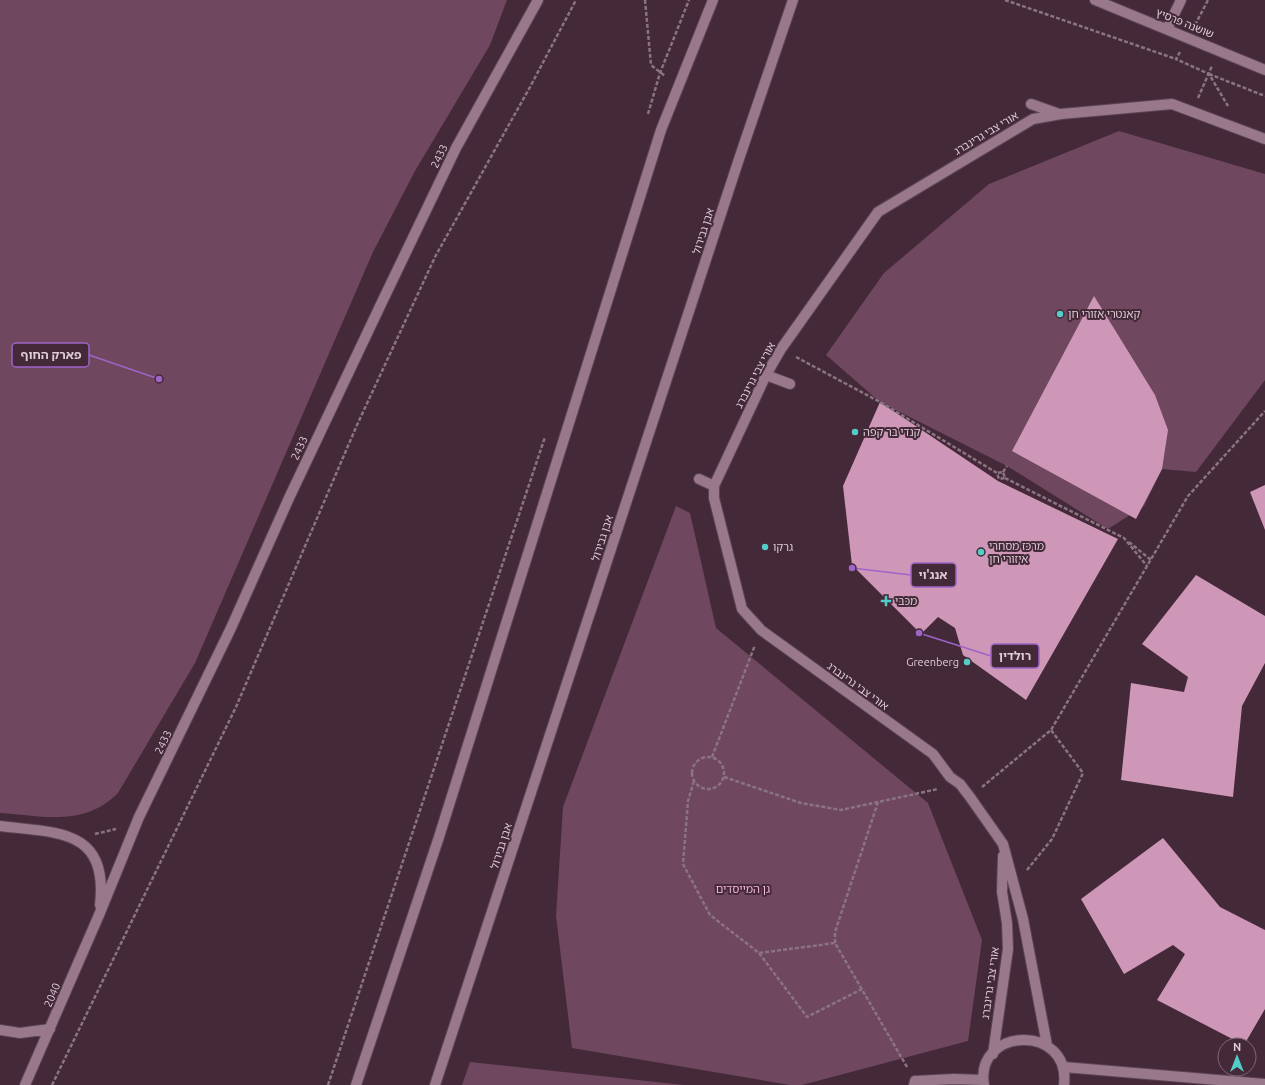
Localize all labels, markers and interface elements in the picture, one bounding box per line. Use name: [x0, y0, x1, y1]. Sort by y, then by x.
street label: שושנה פרסיץ: [1154, 6, 1216, 40]
street label: אורי צבי גרינברג: [952, 109, 1020, 157]
street label: 2433: [428, 142, 450, 170]
street label: אבן גבירול: [690, 206, 716, 256]
place label: קאנטרי אזורי חן: [1068, 308, 1140, 320]
marker: קאנטרי אזורי חן: [1055, 309, 1065, 319]
street label: אורי צבי גרינברג: [733, 340, 777, 410]
callout: פארק החוף: [12, 343, 89, 367]
text: פארק החוף: [21, 348, 82, 361]
place label: קנדי בר קפה: [863, 426, 921, 438]
marker: קנדי בר קפה: [850, 427, 860, 437]
street label: 2433: [288, 434, 310, 462]
street label: אבן גבירול: [589, 513, 615, 563]
place label: מרכז מסחרי איזורי חן: [989, 540, 1044, 565]
place label: גרקו: [773, 541, 793, 553]
marker: גרקו: [760, 542, 770, 552]
marker: מרכז מסחרי איזורי חן: [976, 547, 986, 557]
callout: אנג'וי: [911, 563, 956, 587]
text: אנג'וי: [919, 568, 947, 581]
marker: מכבי: [880, 595, 892, 607]
place label: מכבי: [895, 595, 917, 607]
callout: רולדין: [991, 644, 1039, 668]
text: רולדין: [999, 649, 1031, 662]
place label: Greenberg: [906, 656, 959, 668]
marker: Greenberg: [962, 657, 972, 667]
street label: אורי צבי גרינברג: [825, 660, 891, 712]
street label: 2433: [152, 728, 174, 756]
street label: אבן גבירול: [488, 821, 514, 871]
park label: גן המייסדים: [716, 883, 770, 895]
street label: אורי צבי גרינברג: [979, 946, 1001, 1020]
street label: 2040: [42, 981, 62, 1009]
north arrow: [1217, 1037, 1257, 1077]
text: N: [1233, 1041, 1241, 1053]

